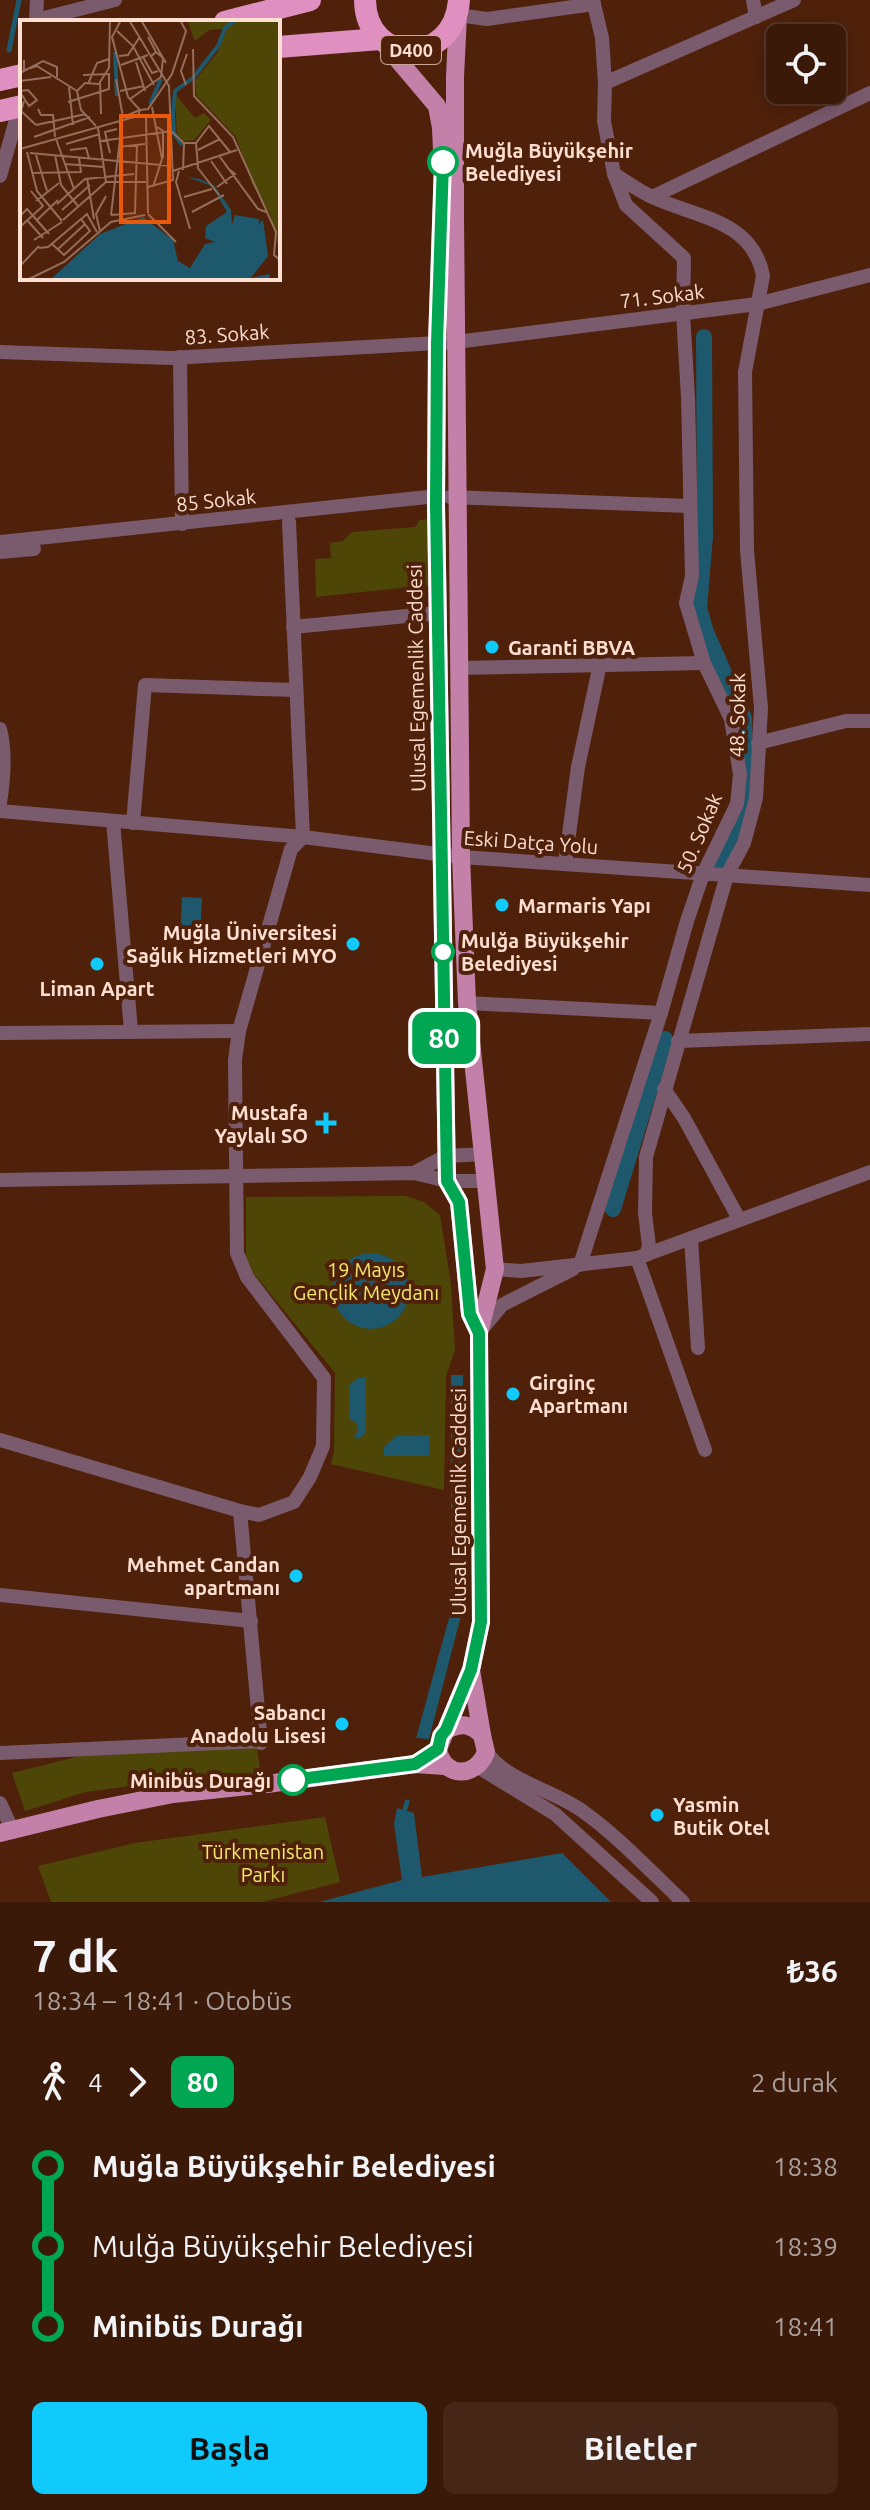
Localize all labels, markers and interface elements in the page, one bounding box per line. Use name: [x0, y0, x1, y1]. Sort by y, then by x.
inset map: [20, 20, 280, 280]
map controls: [766, 24, 846, 104]
button: locate: [766, 24, 846, 104]
road number: D400: [381, 36, 441, 64]
place label: Muğla Büyükşehir Belediyesi: [465, 139, 634, 185]
marker: Muğla Büyükşehir Belediyesi: [428, 147, 458, 177]
street label: 71. Sokak: [619, 279, 705, 313]
street label: 83. Sokak: [184, 320, 270, 348]
street label: 85 Sokak: [175, 484, 257, 516]
street label: Ulusal Egemenlik Caddesi: [403, 564, 429, 792]
place label: Garanti BBVA: [508, 636, 635, 659]
marker: Garanti BBVA: [483, 638, 501, 656]
street label: 48. Sokak: [725, 672, 749, 758]
street label: 50. Sokak: [672, 790, 726, 876]
street label: Eski Datça Yolu: [463, 826, 599, 858]
place label: Marmaris Yapı: [518, 894, 651, 917]
marker: Marmaris Yapı: [493, 896, 511, 914]
place label: Muğla Üniversitesi Sağlık Hizmetleri MYO: [126, 921, 337, 967]
place label: Mulğa Büyükşehir Belediyesi: [461, 929, 629, 975]
marker: Muğla Üniversitesi Sağlık Hizmetleri MYO: [344, 935, 362, 953]
marker: Mulğa Büyükşehir Belediyesi: [432, 941, 454, 963]
marker: Liman Apart: [88, 955, 106, 973]
place label: Liman Apart: [40, 977, 155, 1000]
line badge: 80: [408, 1012, 480, 1064]
text: 80: [428, 1022, 460, 1053]
place label: Mustafa Yaylalı SO: [215, 1101, 308, 1147]
marker: Mustafa Yaylalı SO: [315, 1112, 337, 1134]
park label: 19 Mayıs Gençlik Meydanı: [293, 1258, 439, 1304]
place label: Girginç Apartmanı: [529, 1371, 628, 1417]
marker: Girginç Apartmanı: [504, 1385, 522, 1403]
street label: Ulusal Egemenlik Caddesi: [447, 1388, 470, 1616]
place label: Mehmet Candan apartmanı: [127, 1553, 280, 1599]
marker: Mehmet Candan apartmanı: [287, 1567, 305, 1585]
place label: Sabancı Anadolu Lisesi: [190, 1701, 326, 1747]
marker: Sabancı Anadolu Lisesi: [333, 1715, 351, 1733]
marker: Minibüs Durağı: [278, 1765, 308, 1795]
place label: Minibüs Durağı: [130, 1769, 271, 1792]
place label: Yasmin Butik Otel: [673, 1793, 770, 1839]
marker: Yasmin Butik Otel: [648, 1806, 666, 1824]
park label: Türkmenistan Parkı: [202, 1840, 324, 1886]
text: 7 dk: [32, 1931, 118, 1980]
text: ₺36: [787, 1954, 838, 1988]
text: 18:34 – 18:41 · Otobüs: [32, 1986, 292, 2015]
icon: walk: [32, 2060, 76, 2104]
icon: forward: [115, 2060, 159, 2104]
text: 80: [187, 2066, 218, 2097]
text: 4: [88, 2068, 103, 2097]
text: 2 durak: [751, 2068, 838, 2097]
text: Muğla Büyükşehir Belediyesi: [92, 2149, 496, 2183]
text: 18:38: [773, 2152, 838, 2181]
text: Mulğa Büyükşehir Belediyesi: [92, 2229, 474, 2263]
text: 18:39: [773, 2232, 838, 2261]
text: Minibüs Durağı: [92, 2309, 304, 2343]
text: 18:41: [773, 2312, 838, 2341]
button: Başla: [32, 2402, 427, 2494]
button: Biletler: [443, 2402, 838, 2494]

